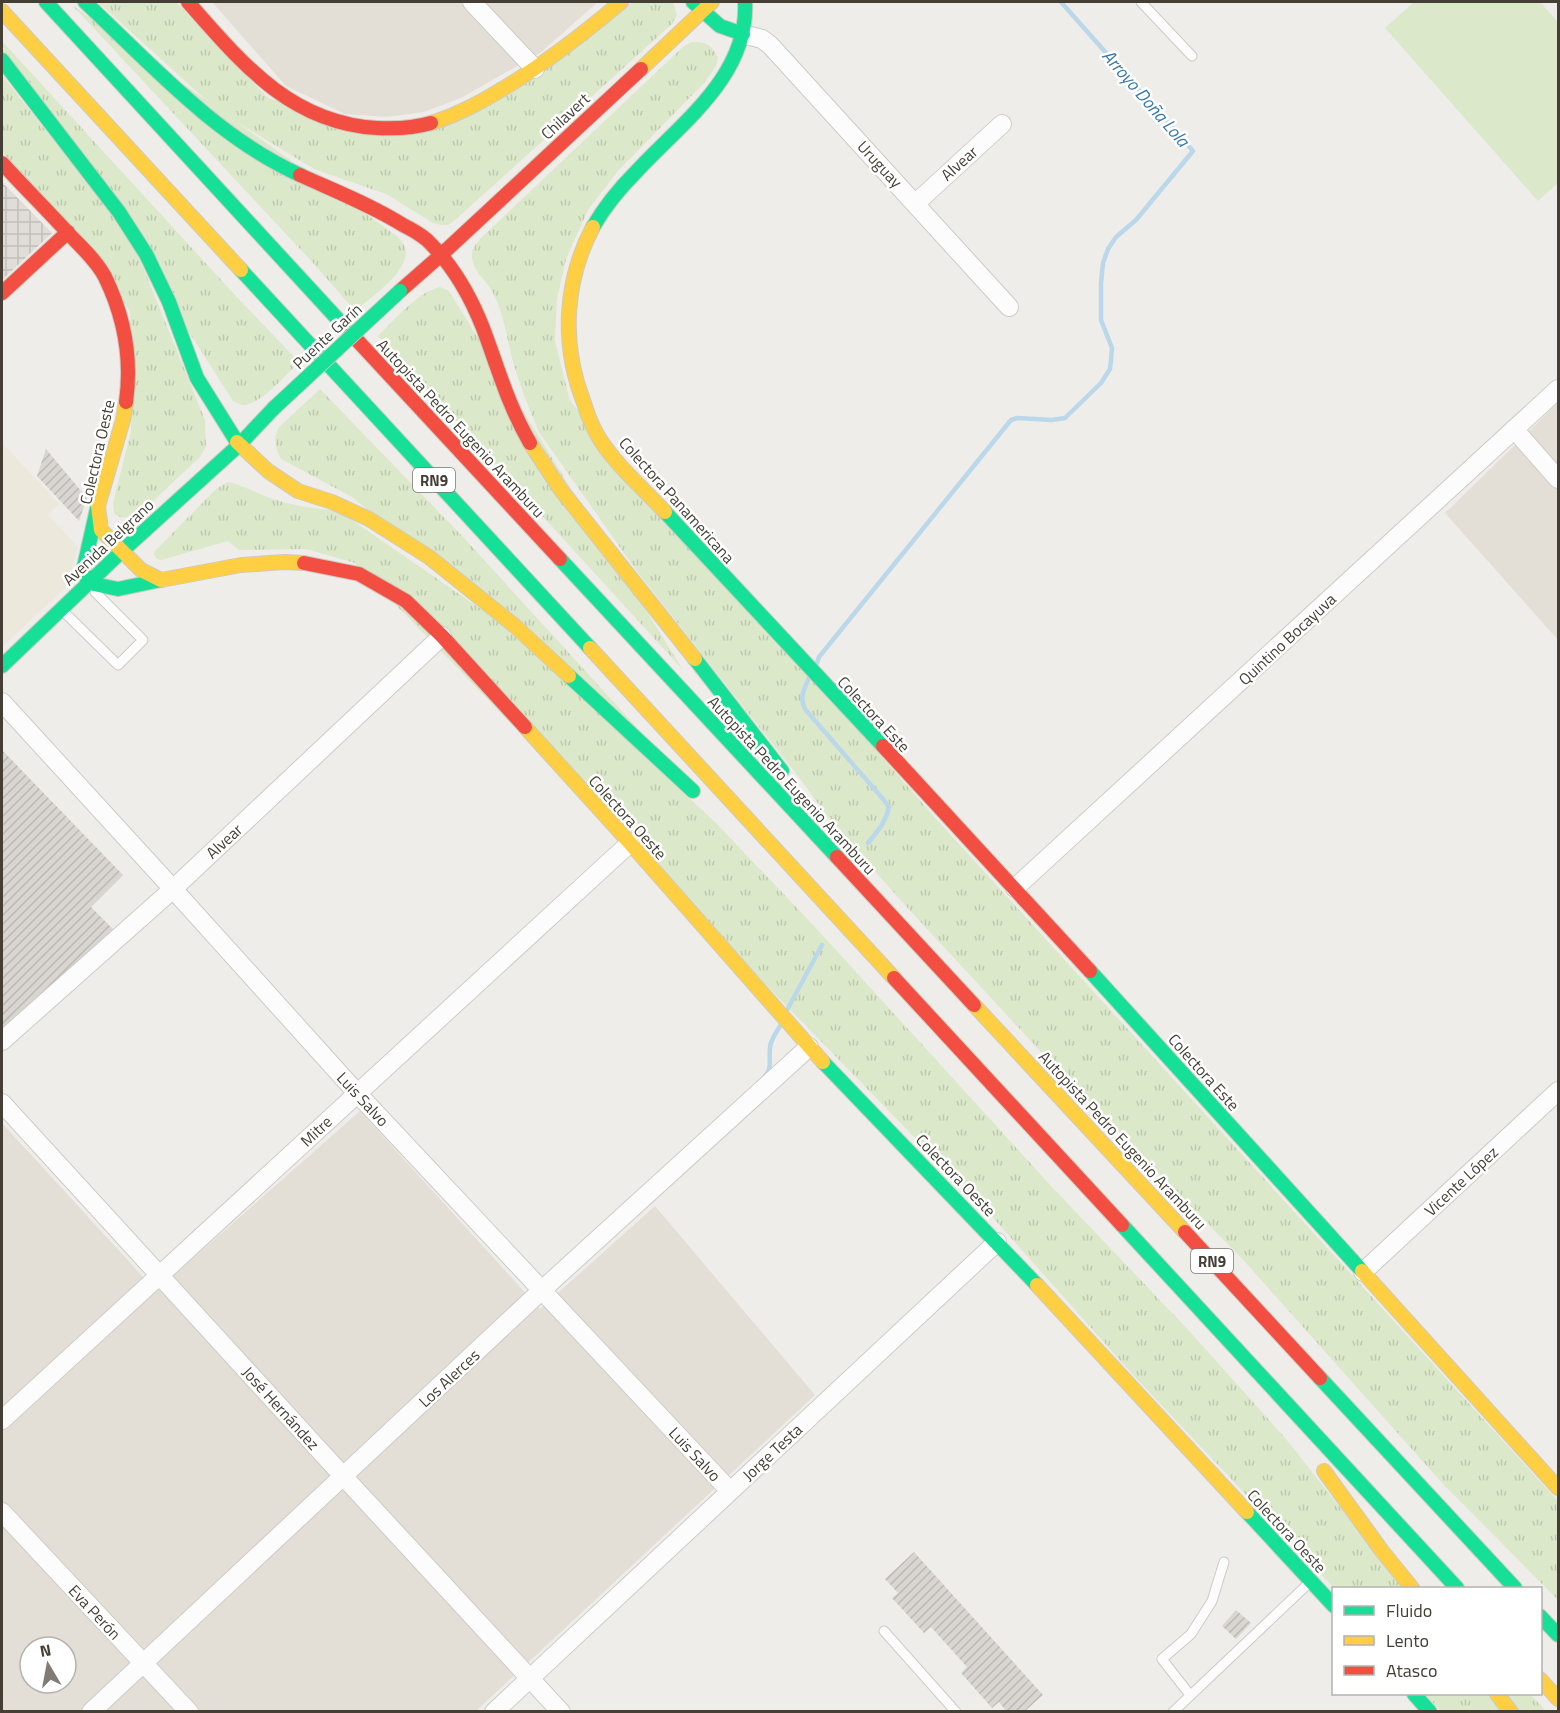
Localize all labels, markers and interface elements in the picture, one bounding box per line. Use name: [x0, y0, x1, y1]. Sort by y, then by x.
water label: Arroyo Doña Lola: [1096, 43, 1197, 154]
street label: Chilavert: [535, 87, 595, 145]
street label: Uruguay: [852, 135, 908, 193]
street label: Alvear: [935, 140, 983, 186]
street label: Puente Garín: [287, 297, 367, 375]
street label: Autopista Pedro Eugenio Aramburu: [371, 333, 551, 523]
street label: Colectora Oeste: [73, 397, 121, 507]
street label: Colectora Panamericana: [614, 431, 740, 569]
road number: RN9: [413, 468, 455, 492]
street label: Avenida Belgrano: [57, 493, 159, 591]
street label: Quintino Bocayuva: [1233, 587, 1341, 691]
street label: Colectora Este: [832, 670, 916, 758]
street label: Autopista Pedro Eugenio Aramburu: [702, 690, 882, 880]
street label: Colectora Oeste: [583, 769, 673, 865]
street label: Alvear: [200, 817, 248, 864]
street label: Colectora Este: [1163, 1028, 1245, 1116]
street label: Autopista Pedro Eugenio Aramburu: [1033, 1045, 1213, 1235]
street label: Luis Salvo: [331, 1066, 395, 1132]
street label: Mitre: [295, 1110, 337, 1152]
street label: Colectora Oeste: [910, 1128, 1002, 1222]
street label: Vicente López: [1419, 1140, 1503, 1222]
road number: RN9: [1191, 1249, 1233, 1273]
street label: Los Alerces: [413, 1343, 485, 1413]
street label: José Hernández: [237, 1361, 325, 1455]
street label: Jorge Testa: [737, 1418, 807, 1486]
street label: Luis Salvo: [663, 1421, 727, 1487]
street label: Colectora Oeste: [1242, 1484, 1332, 1578]
street label: Eva Perón: [63, 1579, 127, 1645]
legend: [1332, 1587, 1542, 1695]
text: Fluido: [1386, 1597, 1432, 1624]
text: Lento: [1386, 1627, 1429, 1654]
north arrow: [18, 1635, 78, 1695]
text: N: [38, 1637, 53, 1663]
text: Atasco: [1386, 1657, 1437, 1684]

